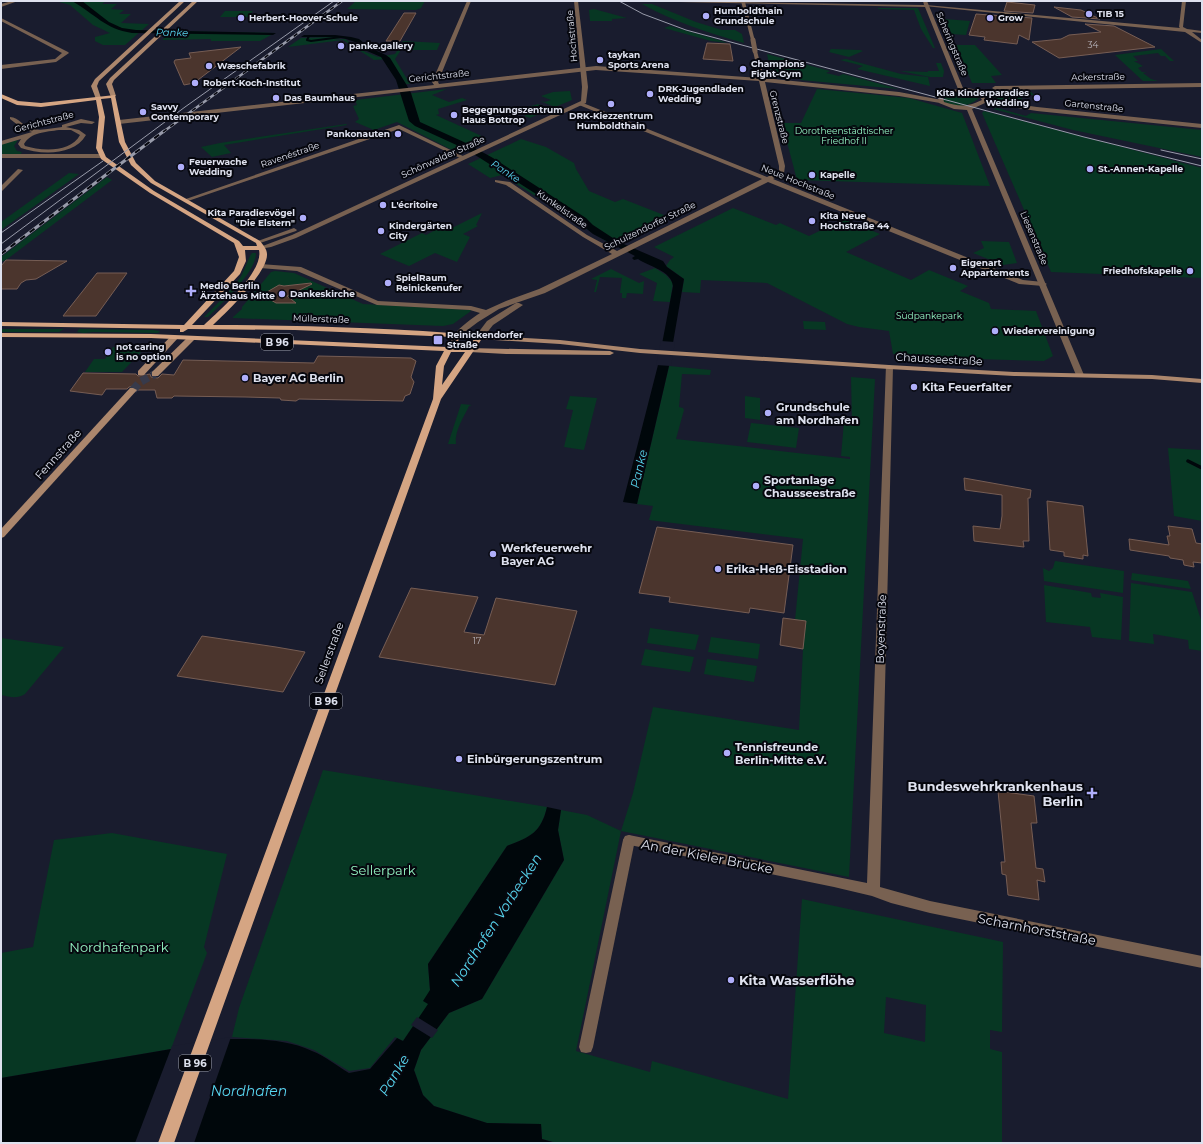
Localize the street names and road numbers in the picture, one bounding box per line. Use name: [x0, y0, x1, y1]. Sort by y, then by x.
street label: Hochstraße: [564, 9, 579, 62]
street label: Scheringstraße: [934, 10, 971, 78]
street label: Gerichtstraße: [408, 67, 470, 84]
street label: Ackerstraße: [1071, 71, 1125, 82]
street label: Grenzstraße: [768, 89, 792, 145]
street label: Gartenstraße: [1064, 97, 1125, 114]
street label: Gerichtstraße: [13, 108, 75, 135]
street label: Schönwalder Straße: [399, 133, 487, 180]
street label: Ravenéstraße: [259, 139, 321, 170]
street label: Neue Hochstraße: [760, 162, 837, 202]
street label: Kunkelstraße: [535, 187, 590, 230]
street label: Schulzendorfer Straße: [602, 198, 698, 252]
street label: Liesenstraße: [1018, 209, 1051, 267]
street label: Müllerstraße: [293, 312, 350, 325]
road number: B 96: [261, 334, 293, 350]
street label: Chausseestraße: [895, 350, 983, 368]
street label: Fennstraße: [32, 426, 84, 482]
street label: Boyenstraße: [873, 594, 889, 664]
street label: Sellerstraße: [311, 620, 347, 686]
road number: B 96: [310, 693, 342, 709]
street label: An der Kieler Brücke: [640, 835, 774, 877]
street label: Scharnhorststraße: [977, 910, 1097, 948]
road number: B 96: [179, 1055, 211, 1071]

